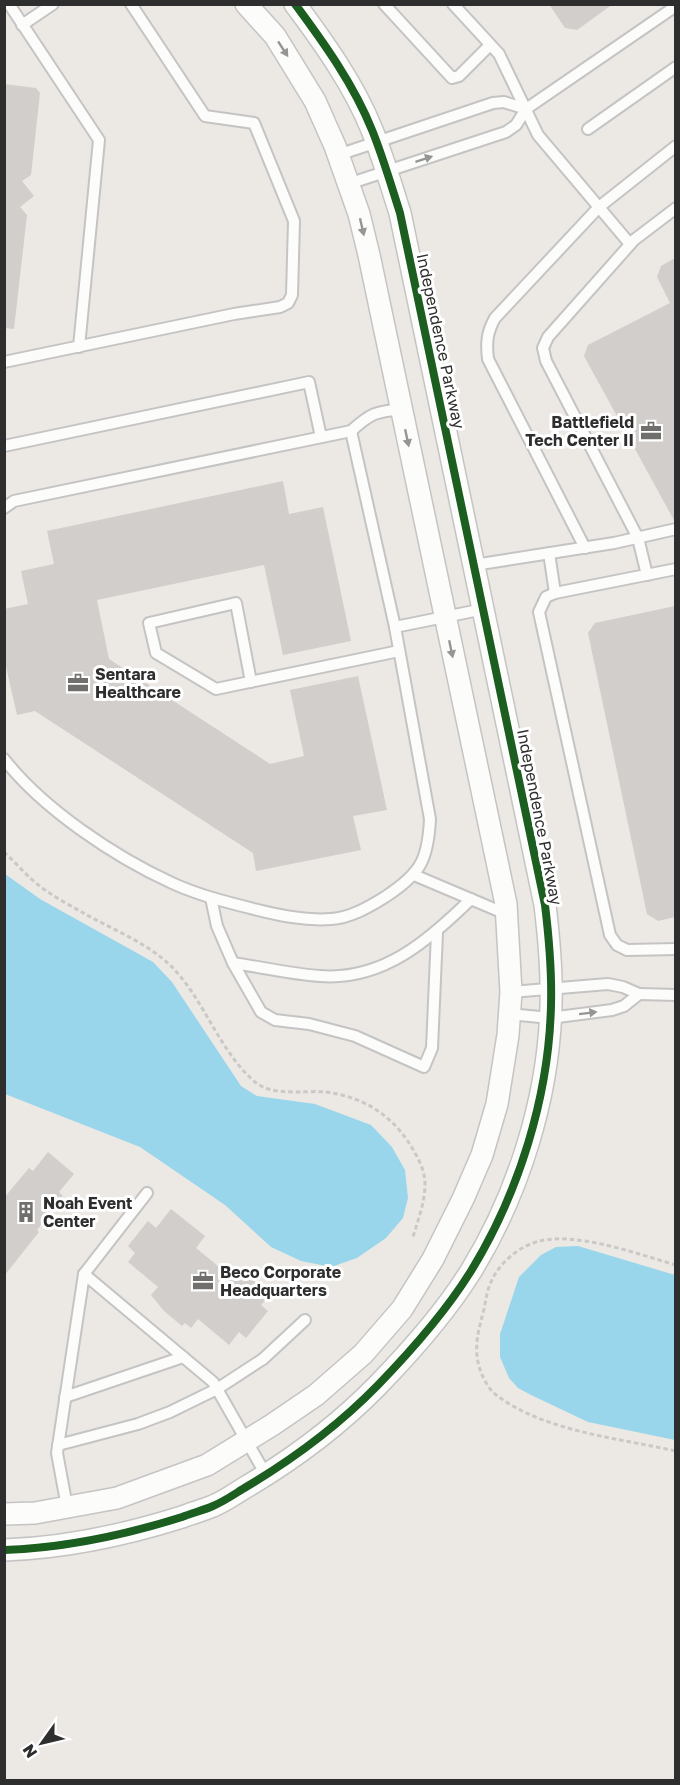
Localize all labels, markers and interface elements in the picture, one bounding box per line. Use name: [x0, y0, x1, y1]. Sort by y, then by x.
one-way arrow: [277, 41, 288, 57]
one-way arrow: [415, 154, 433, 163]
one-way arrow: [358, 217, 367, 236]
street label: Independence Parkway: [413, 251, 469, 431]
place label: Battlefield Tech Center II: [525, 412, 634, 450]
office icon: Battlefield Tech Center II: [639, 419, 663, 443]
one-way arrow: [403, 429, 412, 448]
one-way arrow: [447, 640, 456, 659]
place label: Sentara Healthcare: [95, 664, 181, 702]
office icon: Sentara Healthcare: [66, 671, 90, 695]
street label: Independence Parkway: [513, 727, 567, 907]
one-way arrow: [579, 1008, 598, 1017]
place label: Noah Event Center: [43, 1193, 132, 1231]
building icon: Noah Event Center: [14, 1200, 38, 1224]
place label: Beco Corporate Headquarters: [220, 1262, 341, 1300]
office icon: Beco Corporate Headquarters: [191, 1269, 215, 1293]
north arrow: [12, 1713, 72, 1773]
text: N: [18, 1741, 41, 1762]

